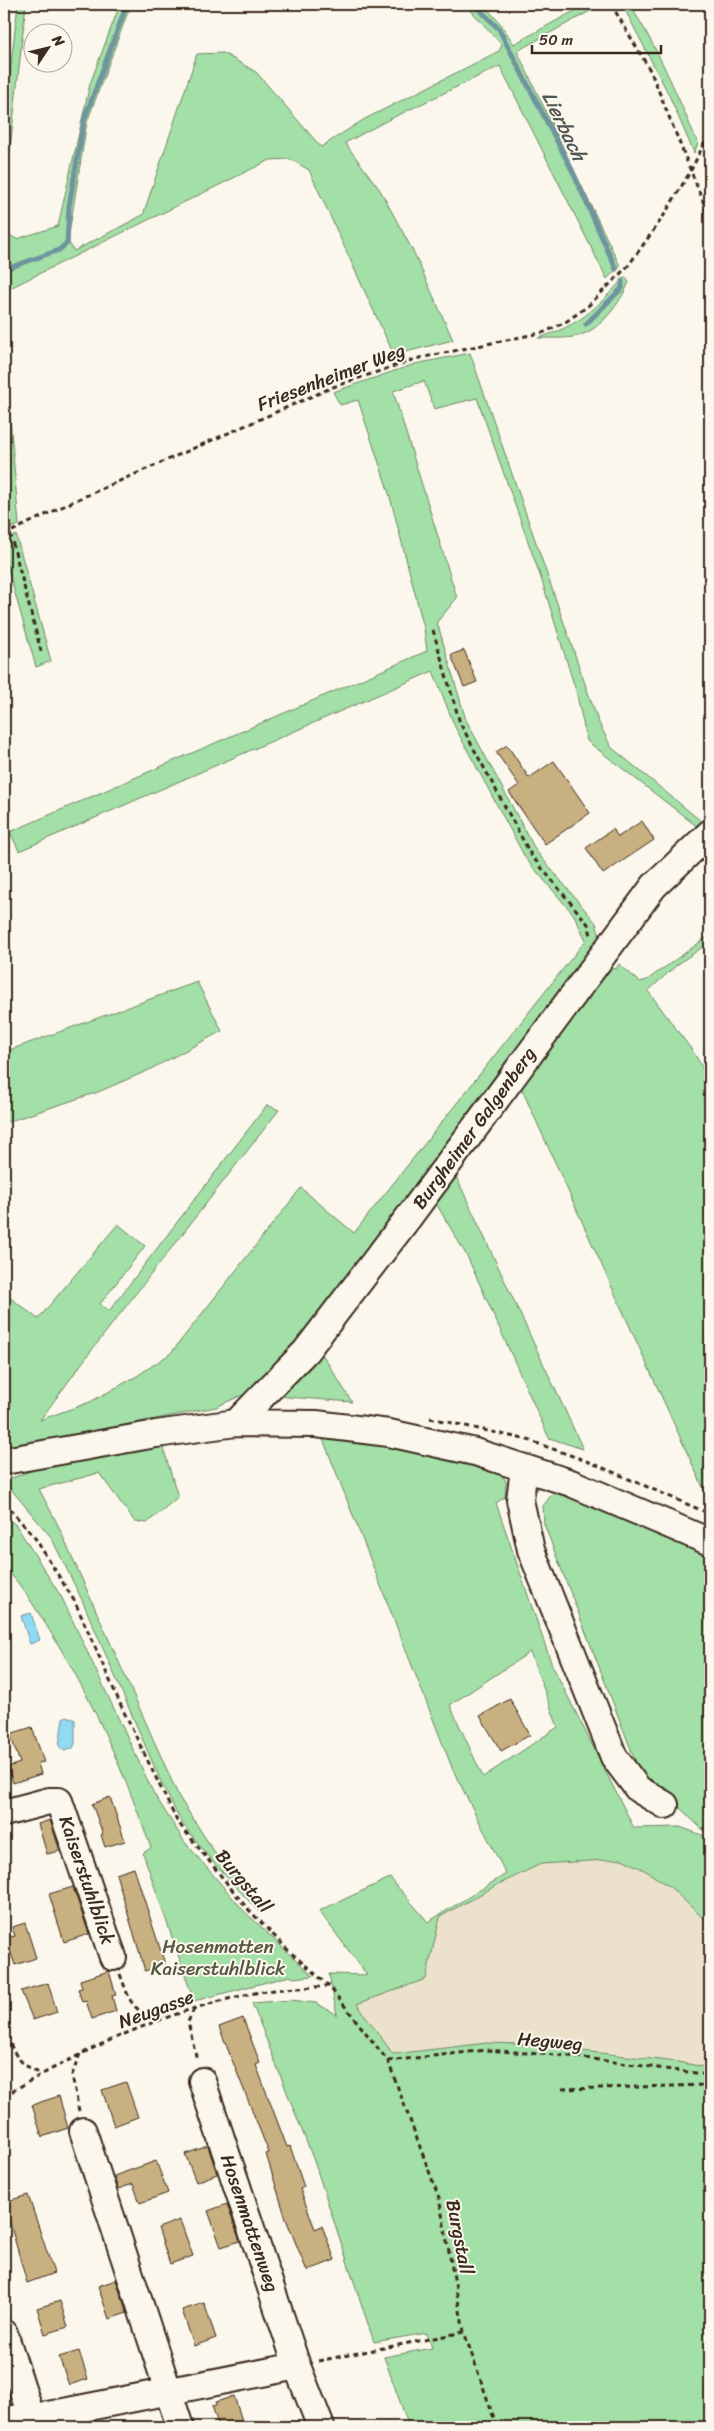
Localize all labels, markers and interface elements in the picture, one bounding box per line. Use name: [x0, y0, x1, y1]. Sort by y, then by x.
north arrow: [22, 22, 72, 72]
scale bar: [532, 22, 660, 54]
text: 50 m: [539, 27, 574, 53]
text: N: [45, 29, 71, 52]
water label: Lierbach: [532, 85, 597, 168]
street label: Friesenheimer Weg: [252, 333, 410, 421]
street label: Burgheimer Galgenberg: [403, 1039, 545, 1216]
street label: Kaiserstuhlblick: [50, 1811, 125, 1950]
street label: Burgstall: [207, 1841, 281, 1921]
park label: Hosenmatten Kaiserstuhlblick: [151, 1930, 286, 1985]
street label: Neugasse: [113, 1980, 199, 2038]
street label: Hegweg: [516, 2022, 584, 2060]
street label: Hosenmattenweg: [211, 2149, 289, 2297]
street label: Burgstall: [437, 2197, 484, 2278]

